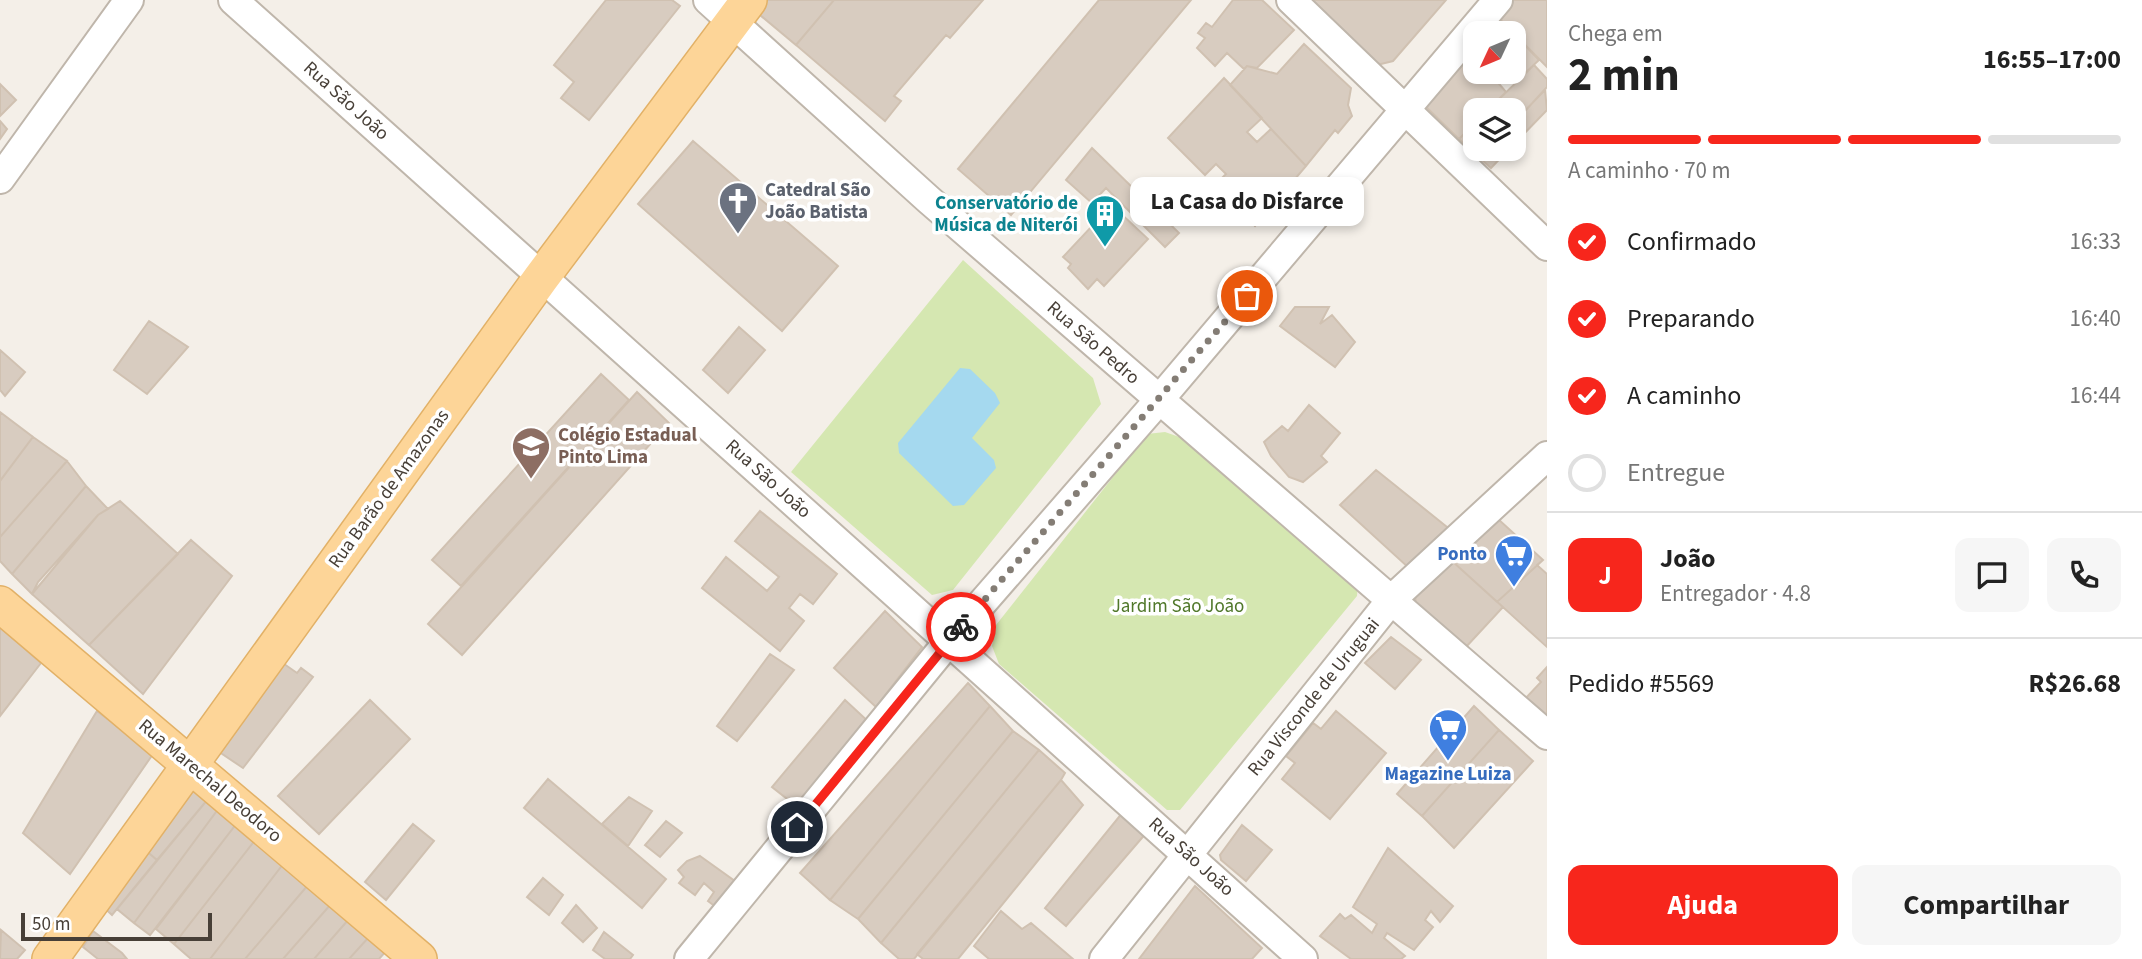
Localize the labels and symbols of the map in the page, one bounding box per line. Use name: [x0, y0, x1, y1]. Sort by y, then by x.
north arrow: [1463, 21, 1526, 84]
street label: Rua São João: [297, 55, 395, 147]
place label: Catedral São João Batista: [765, 177, 871, 226]
callout: La Casa do Disfarce: [1130, 177, 1364, 226]
church icon: Catedral São João Batista: [717, 180, 759, 235]
place label: Conservatório de Música de Niterói: [934, 190, 1078, 239]
building icon: Conservatório de Música de Niterói: [1084, 193, 1126, 248]
pin: [1217, 266, 1277, 326]
street label: Rua São Pedro: [1041, 295, 1145, 391]
street label: Rua Barão de Amazonas: [322, 404, 456, 574]
place label: Colégio Estadual Pinto Lima: [558, 422, 697, 471]
school or university icon: Colégio Estadual Pinto Lima: [510, 425, 552, 480]
street label: Rua São João: [719, 433, 817, 525]
supermarket icon: Ponto: [1493, 533, 1535, 588]
place label: Ponto: [1437, 541, 1487, 568]
courier: [926, 592, 996, 662]
park label: Jardim São João: [1112, 593, 1244, 620]
street label: Rua Visconde de Uruguai: [1242, 612, 1386, 782]
supermarket icon: Magazine Luiza: [1427, 707, 1469, 762]
street label: Rua Marechal Deodoro: [132, 713, 288, 849]
place label: Magazine Luiza: [1385, 761, 1511, 788]
pin: [767, 797, 827, 857]
street label: Rua São João: [1142, 811, 1240, 903]
scale bar: [21, 910, 212, 942]

